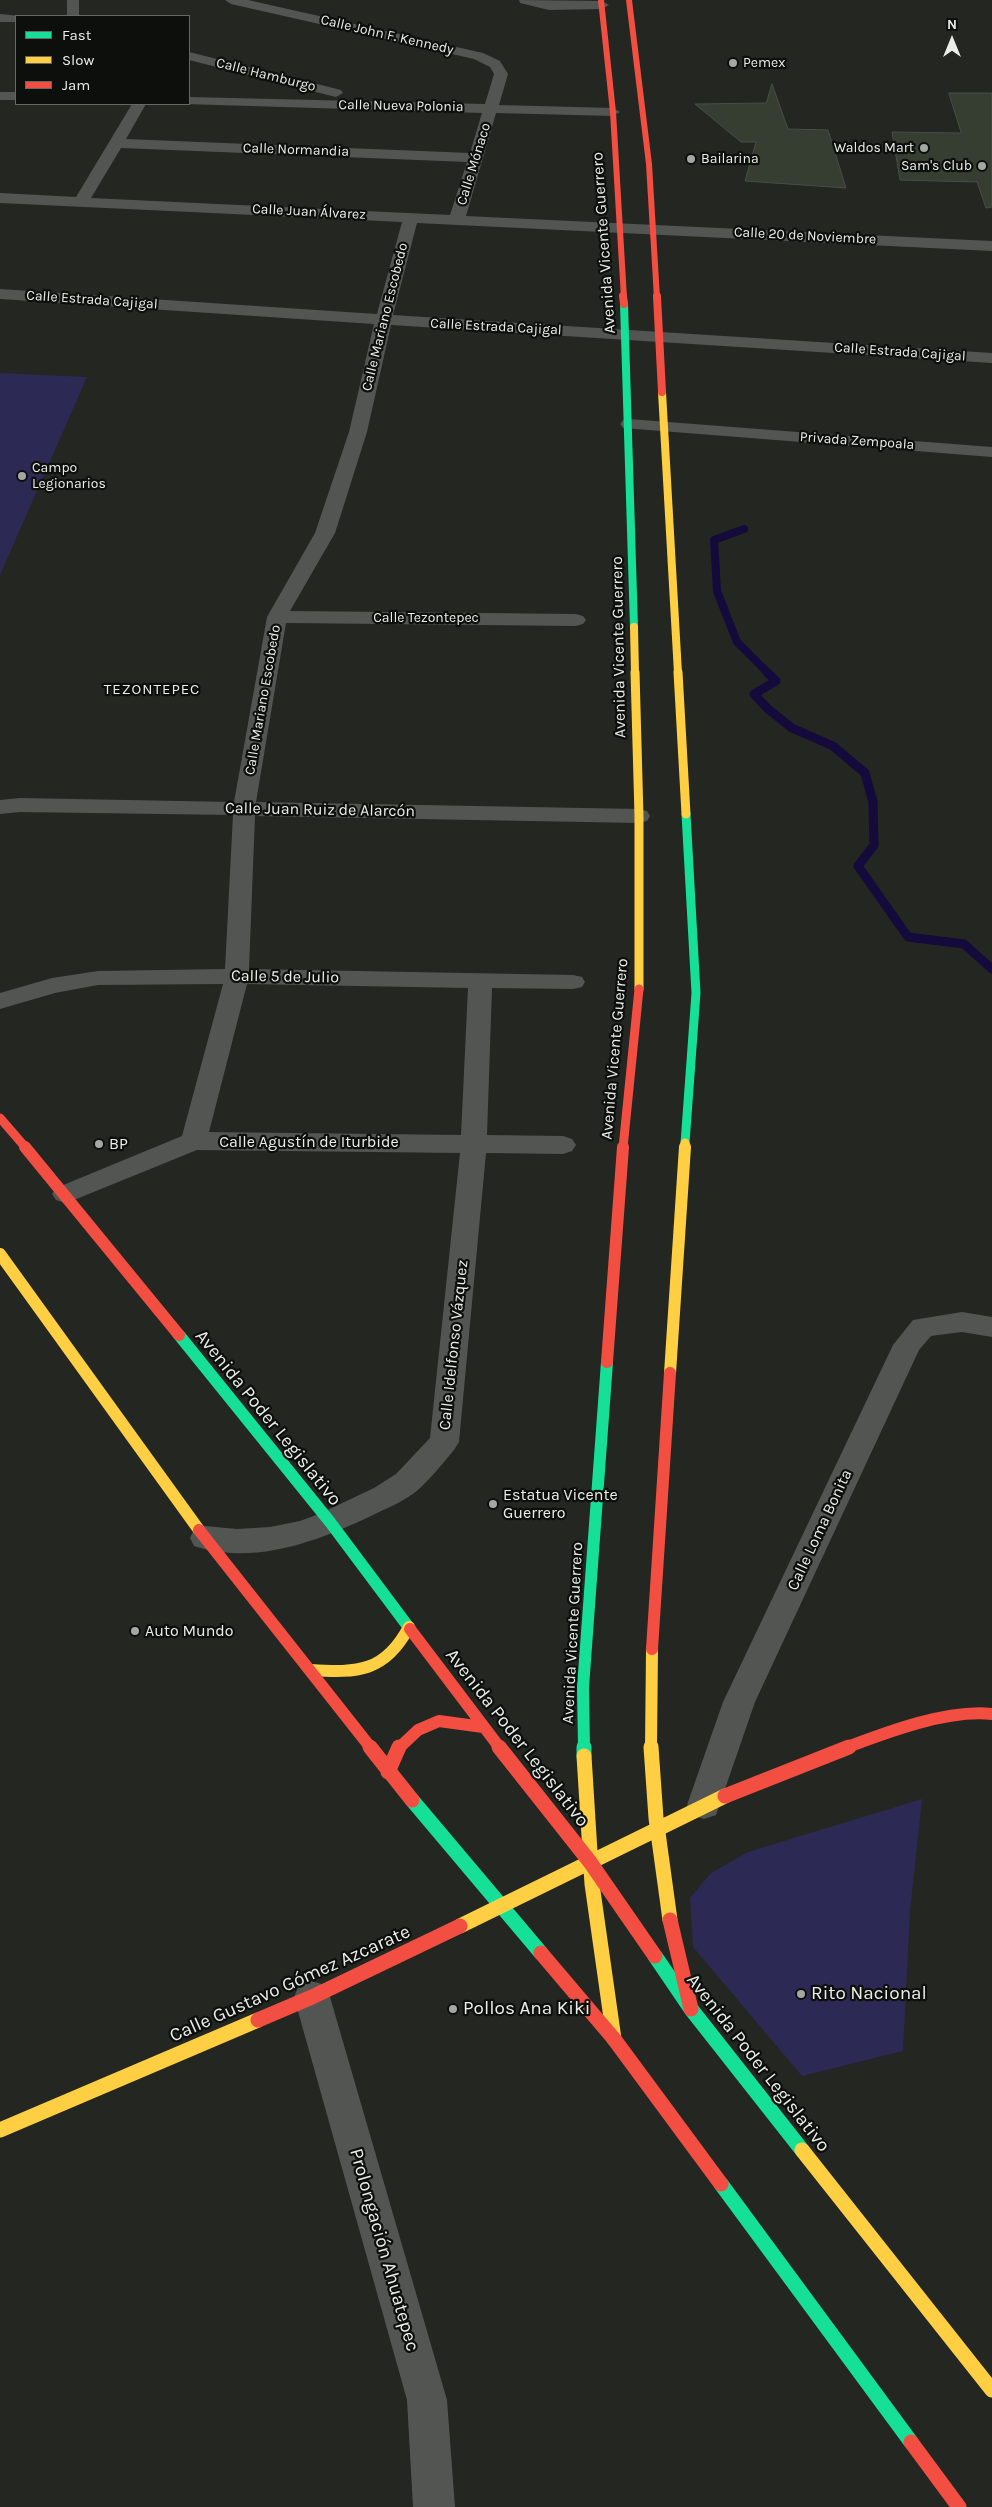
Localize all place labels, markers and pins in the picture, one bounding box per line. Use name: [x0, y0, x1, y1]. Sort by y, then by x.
place label: Pemex: [743, 55, 785, 71]
marker: Pemex: [727, 57, 739, 69]
place label: Waldos Mart: [834, 140, 914, 156]
marker: Waldos Mart: [918, 142, 930, 154]
place label: Bailarina: [701, 151, 759, 167]
marker: Bailarina: [685, 153, 697, 165]
place label: Sam's Club: [901, 158, 972, 174]
marker: Sam's Club: [976, 160, 988, 172]
place label: Campo Legionarios: [32, 460, 106, 492]
marker: Campo Legionarios: [16, 470, 28, 482]
place label: BP: [109, 1134, 128, 1154]
marker: BP: [93, 1138, 105, 1150]
place label: Estatua Vicente Guerrero: [503, 1485, 618, 1523]
marker: Estatua Vicente Guerrero: [487, 1498, 499, 1510]
place label: Auto Mundo: [145, 1621, 234, 1641]
marker: Auto Mundo: [129, 1625, 141, 1637]
place label: Rito Nacional: [811, 1983, 927, 2005]
marker: Rito Nacional: [795, 1988, 807, 2000]
place label: Pollos Ana Kiki: [463, 1998, 590, 2020]
marker: Pollos Ana Kiki: [447, 2003, 459, 2015]

